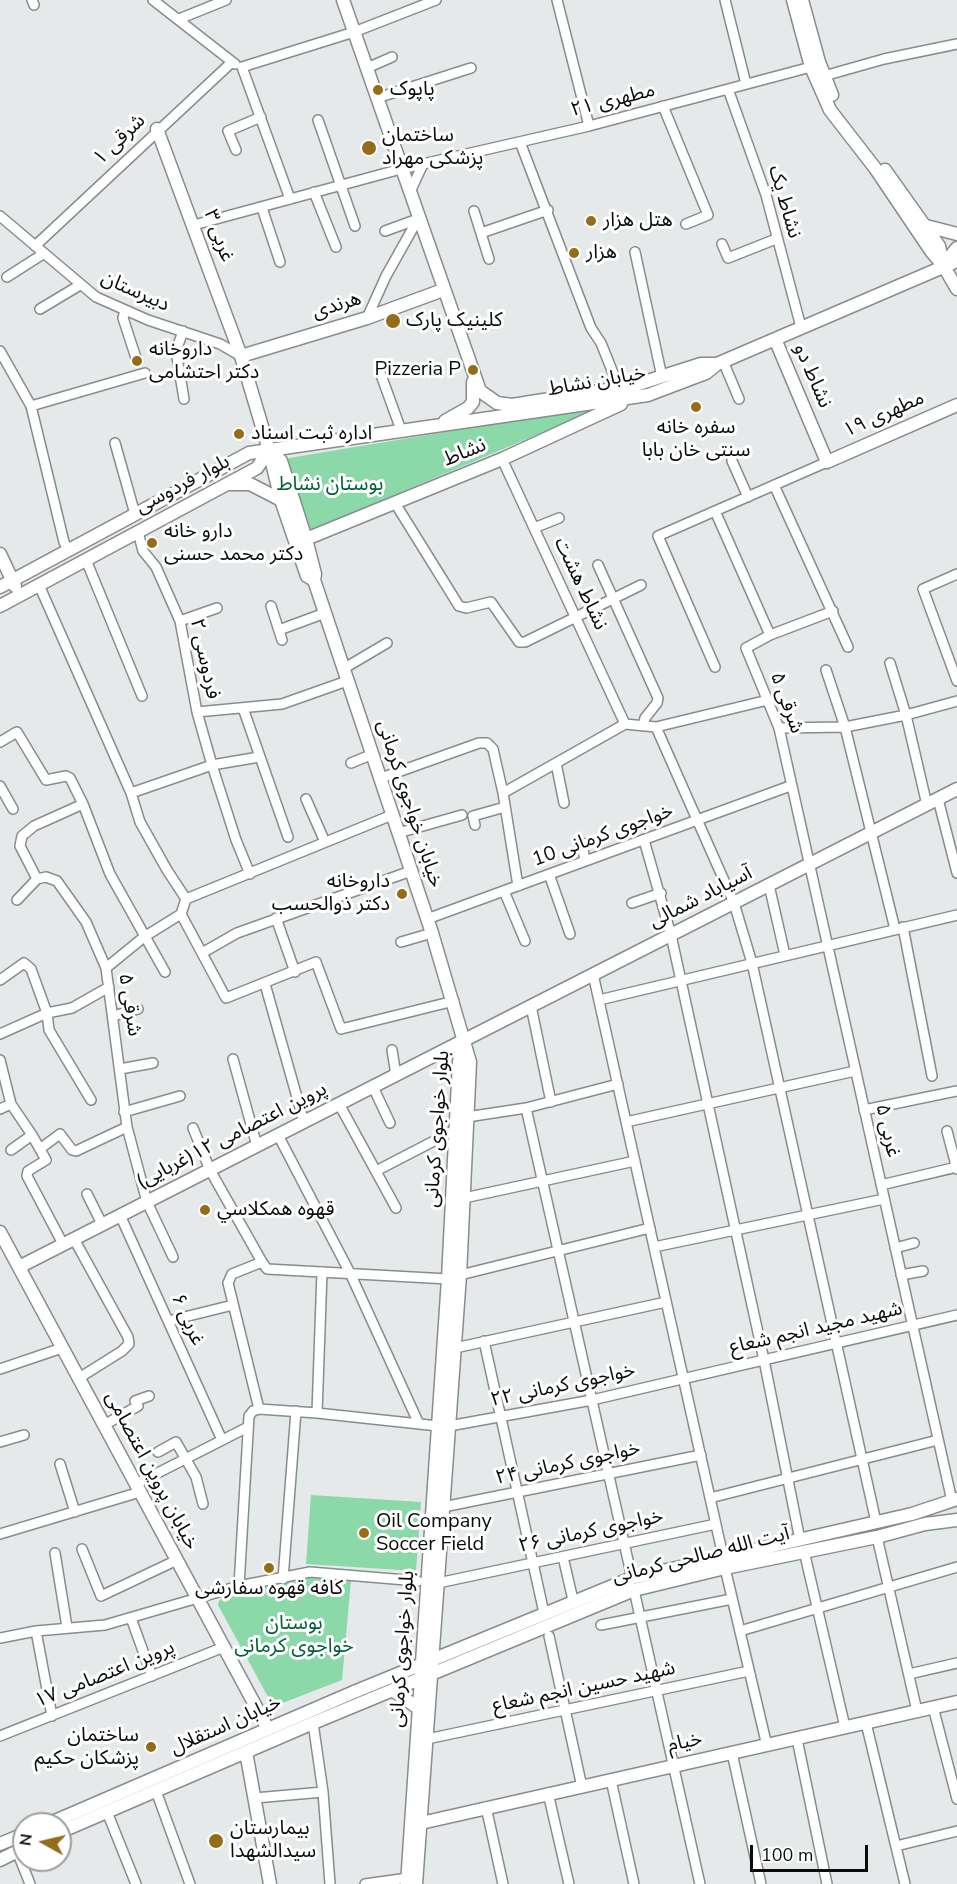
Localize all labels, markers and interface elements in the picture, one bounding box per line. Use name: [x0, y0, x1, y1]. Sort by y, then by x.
place label: پاپوک: [390, 78, 435, 102]
street label: مطهری ۲۱: [568, 79, 658, 123]
marker: پاپوک: [371, 83, 385, 97]
street label: شرقی ۱: [89, 109, 151, 171]
place label: ساختمان پزشکی مهراد: [382, 124, 483, 171]
marker: ساختمان پزشکی مهراد: [360, 139, 378, 157]
street label: نشاط یک: [762, 163, 806, 241]
street label: ۳ غربی: [197, 206, 239, 266]
place label: هتل هزار: [603, 209, 673, 233]
marker: هتل هزار: [584, 214, 598, 228]
place label: هزار: [586, 241, 617, 265]
marker: هزار: [567, 246, 581, 260]
street label: دبیرستان: [97, 266, 173, 318]
street label: هرندی: [310, 287, 364, 325]
place label: کلینیک پارک: [406, 309, 503, 333]
marker: کلینیک پارک: [384, 312, 402, 330]
place label: داروخانه دکتر احتشامی: [149, 338, 259, 385]
street label: نشاط دو: [788, 340, 836, 412]
marker: داروخانه دکتر احتشامی: [130, 354, 144, 368]
place label: Pizzeria P: [375, 358, 461, 382]
street label: خیابان نشاط: [546, 362, 648, 402]
marker: Pizzeria P: [466, 363, 480, 377]
street label: مطهری ۱۹: [840, 387, 928, 443]
marker: سفره خانه سنتی خان بابا: [689, 400, 703, 414]
place label: سفره خانه سنتی خان بابا: [642, 416, 750, 463]
place label: اداره ثبت اسناد: [251, 422, 372, 446]
marker: اداره ثبت اسناد: [232, 427, 246, 441]
street label: نشاط: [440, 434, 490, 472]
street label: بلوار فردوسی: [132, 450, 234, 520]
park label: بوستان نشاط: [277, 473, 383, 497]
place label: دارو خانه دکتر محمد حسنی: [164, 520, 303, 567]
street label: نشاط هشت: [548, 534, 612, 634]
marker: دارو خانه دکتر محمد حسنی: [145, 536, 159, 550]
street label: فردوسی ۲: [184, 617, 224, 701]
street label: شرقی ۵: [764, 669, 808, 737]
street label: خیابان خواجوی کرمانی: [371, 717, 447, 891]
street label: خواجوی کرمانی 10: [529, 799, 677, 873]
street label: آسیاباد شمالی: [645, 862, 757, 934]
place label: داروخانه دکتر ذوالحسب: [272, 870, 390, 917]
marker: داروخانه دکتر ذوالحسب: [395, 887, 409, 901]
street label: شرقی ۵: [112, 972, 146, 1038]
street label: بلوار خواجوی کرمانی: [421, 1050, 455, 1208]
street label: پروین اعتصامی ۱۲(غربایی): [133, 1077, 331, 1195]
street label: ۵ غربی: [869, 1102, 905, 1160]
place label: قهوه همكلاسي: [217, 1198, 334, 1222]
marker: قهوه همكلاسي: [198, 1203, 212, 1217]
street label: غربی ۶: [165, 1290, 209, 1350]
street label: شهید مجید انجم شعاع: [727, 1297, 905, 1361]
street label: خواجوی کرمانی ۲۲: [488, 1359, 638, 1413]
street label: خیابان پروین اعتصامی: [99, 1388, 203, 1554]
street label: خواجوی کرمانی ۲۴: [493, 1437, 643, 1491]
street label: خواجوی کرمانی ۲۶: [516, 1505, 666, 1559]
place label: Oil Company Soccer Field: [376, 1510, 492, 1557]
street label: آیت الله صالحی کرمانی: [610, 1522, 792, 1590]
marker: Oil Company Soccer Field: [357, 1526, 371, 1540]
marker: کافه قهوه سفارشی: [262, 1561, 276, 1575]
street label: بلوار خواجوی کرمانی: [386, 1570, 420, 1728]
place label: کافه قهوه سفارشی: [195, 1577, 343, 1601]
park label: بوستان خواجوی کرمانی: [234, 1612, 354, 1659]
street label: پروین اعتصامی ۱۷: [31, 1636, 179, 1714]
street label: شهید حسین انجم شعاع: [490, 1657, 678, 1719]
street label: خیابان استقلال: [167, 1691, 285, 1761]
place label: ساختمان پزشکان حکیم: [35, 1724, 139, 1771]
street label: خیام: [666, 1728, 704, 1758]
marker: ساختمان پزشکان حکیم: [144, 1740, 158, 1754]
north arrow: [12, 1812, 72, 1872]
place label: بیمارستان سیدالشهدا: [230, 1817, 316, 1864]
text: N: [14, 1832, 38, 1847]
marker: بیمارستان سیدالشهدا: [207, 1832, 225, 1850]
scale bar: [753, 1833, 872, 1871]
text: 100 m: [761, 1843, 813, 1867]

